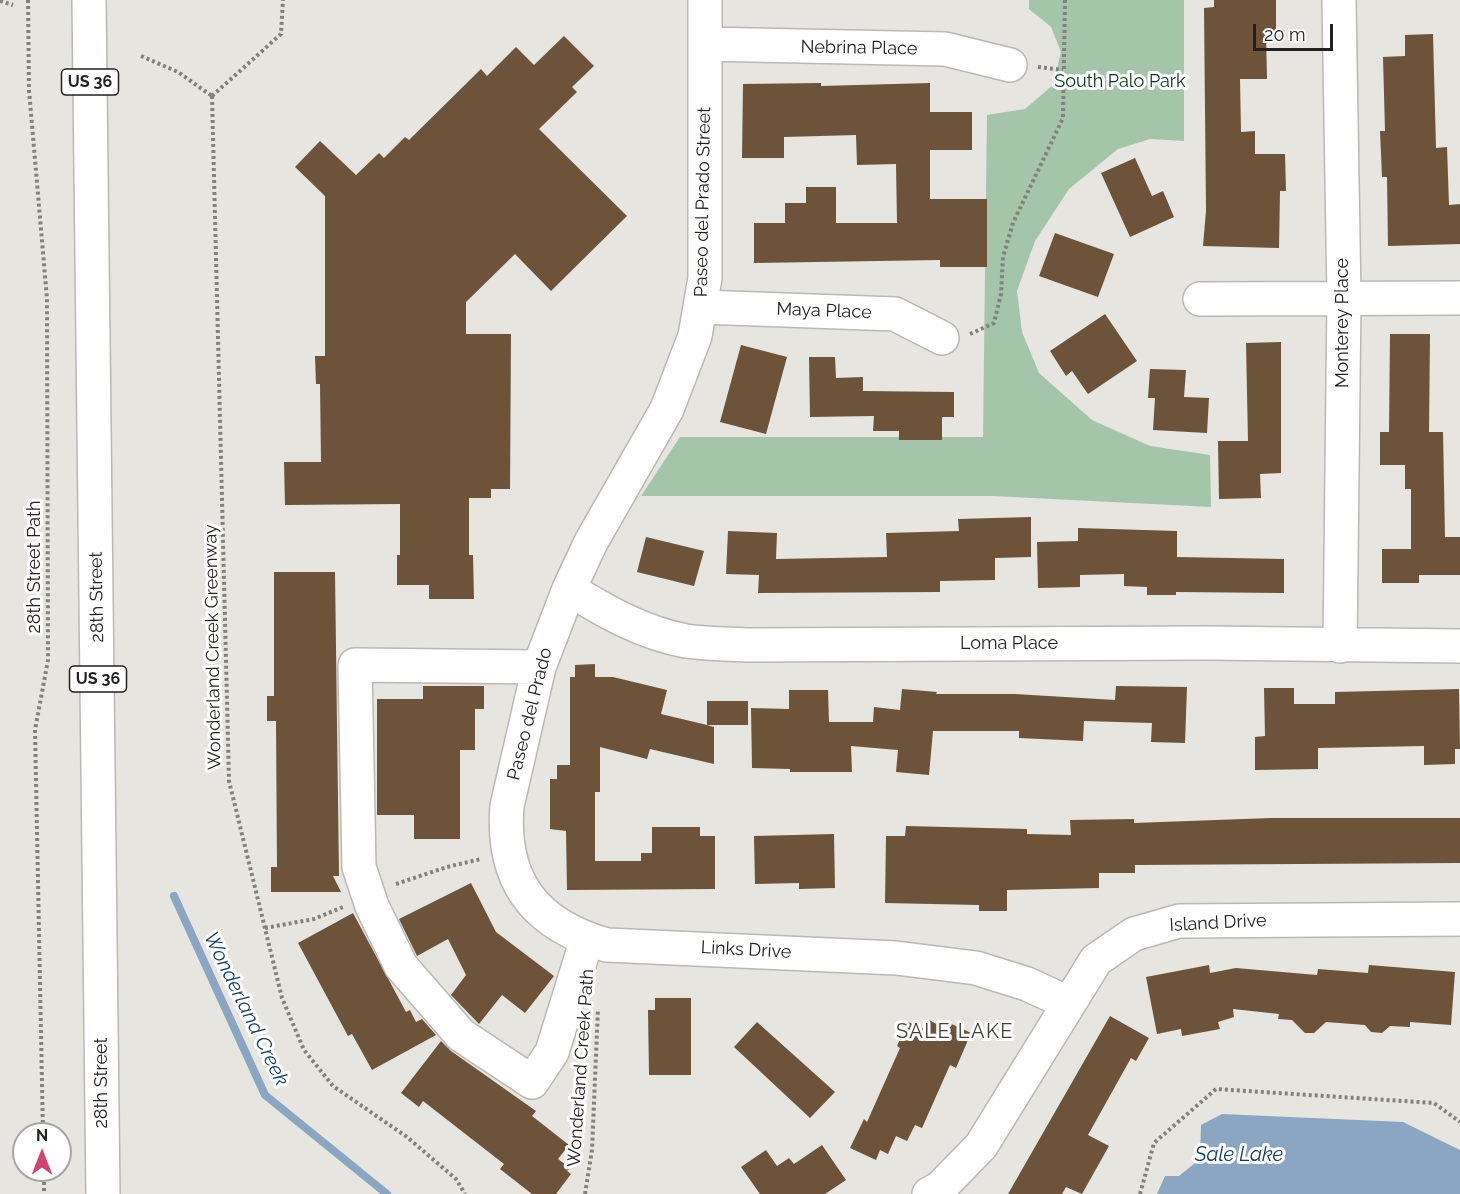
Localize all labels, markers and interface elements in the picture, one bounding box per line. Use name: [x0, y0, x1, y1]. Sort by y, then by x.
scale bar: [1256, 12, 1336, 50]
text: 20 m: [1264, 24, 1306, 45]
street label: Nebrina Place: [800, 36, 918, 60]
road number: US 36: [62, 69, 118, 95]
park label: South Palo Park: [1054, 71, 1186, 93]
street label: Paseo del Prado Street: [691, 107, 715, 297]
street label: Monterey Place: [1332, 258, 1354, 388]
street label: Maya Place: [776, 299, 872, 323]
street label: 28th Street Path: [24, 500, 46, 634]
street label: Wonderland Creek Greenway: [200, 524, 226, 770]
street label: 28th Street: [85, 551, 109, 643]
street label: Loma Place: [960, 633, 1058, 655]
street label: Paseo del Prado: [503, 645, 557, 783]
road number: US 36: [70, 666, 126, 692]
street label: Island Drive: [1169, 910, 1267, 936]
water label: Wonderland Creek: [198, 928, 294, 1090]
street label: Links Drive: [700, 937, 792, 963]
street label: Wonderland Creek Path: [563, 968, 599, 1168]
district label: SALE LAKE: [896, 1020, 1014, 1044]
street label: 28th Street: [91, 1037, 113, 1129]
north arrow: [12, 1122, 72, 1182]
text: N: [36, 1126, 48, 1145]
water label: Sale Lake: [1195, 1143, 1283, 1167]

